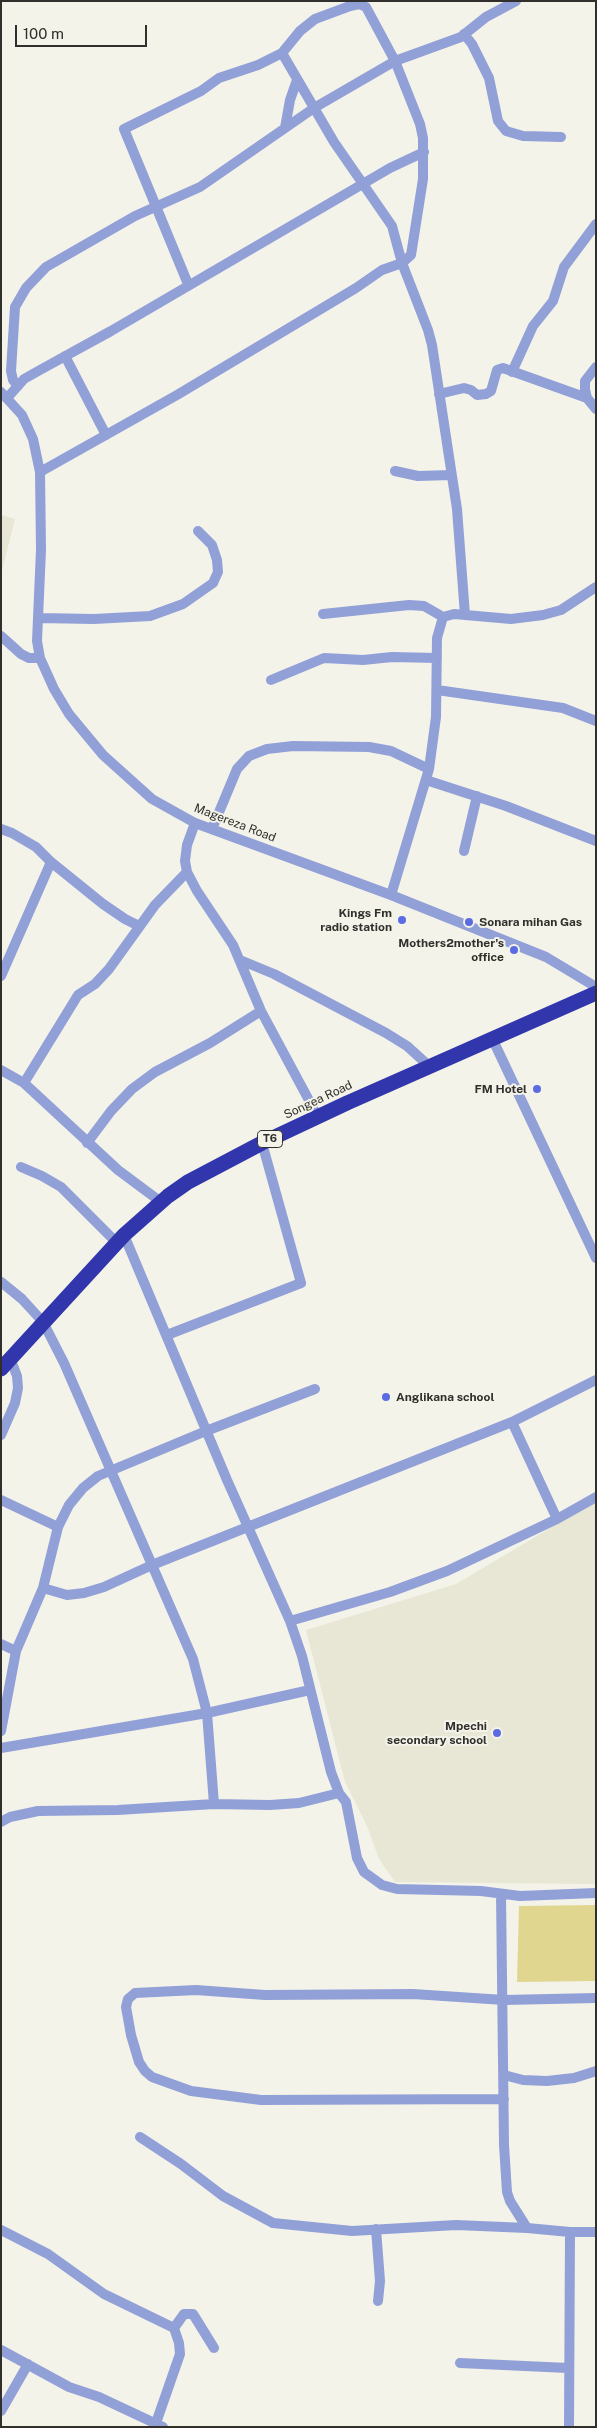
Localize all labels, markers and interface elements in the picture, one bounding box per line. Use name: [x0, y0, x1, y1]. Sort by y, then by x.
scale bar: [18, 15, 150, 47]
text: 100 m: [23, 25, 64, 42]
street label: Magereza Road: [192, 801, 278, 845]
place label: Kings Fm radio station: [320, 906, 392, 934]
marker: Kings Fm radio station: [396, 914, 408, 926]
place label: Sonara mihan Gas: [479, 915, 582, 929]
marker: Sonara mihan Gas: [463, 916, 475, 928]
place label: Mothers2mother's office: [398, 936, 504, 964]
marker: Mothers2mother's office: [508, 944, 520, 956]
street label: Songea Road: [282, 1078, 354, 1122]
place label: FM Hotel: [474, 1082, 527, 1096]
marker: FM Hotel: [531, 1083, 543, 1095]
road number: T6: [258, 1130, 282, 1148]
place label: Anglikana school: [396, 1390, 494, 1404]
marker: Anglikana school: [380, 1391, 392, 1403]
place label: Mpechi secondary school: [387, 1719, 487, 1747]
marker: Mpechi secondary school: [491, 1727, 503, 1739]

